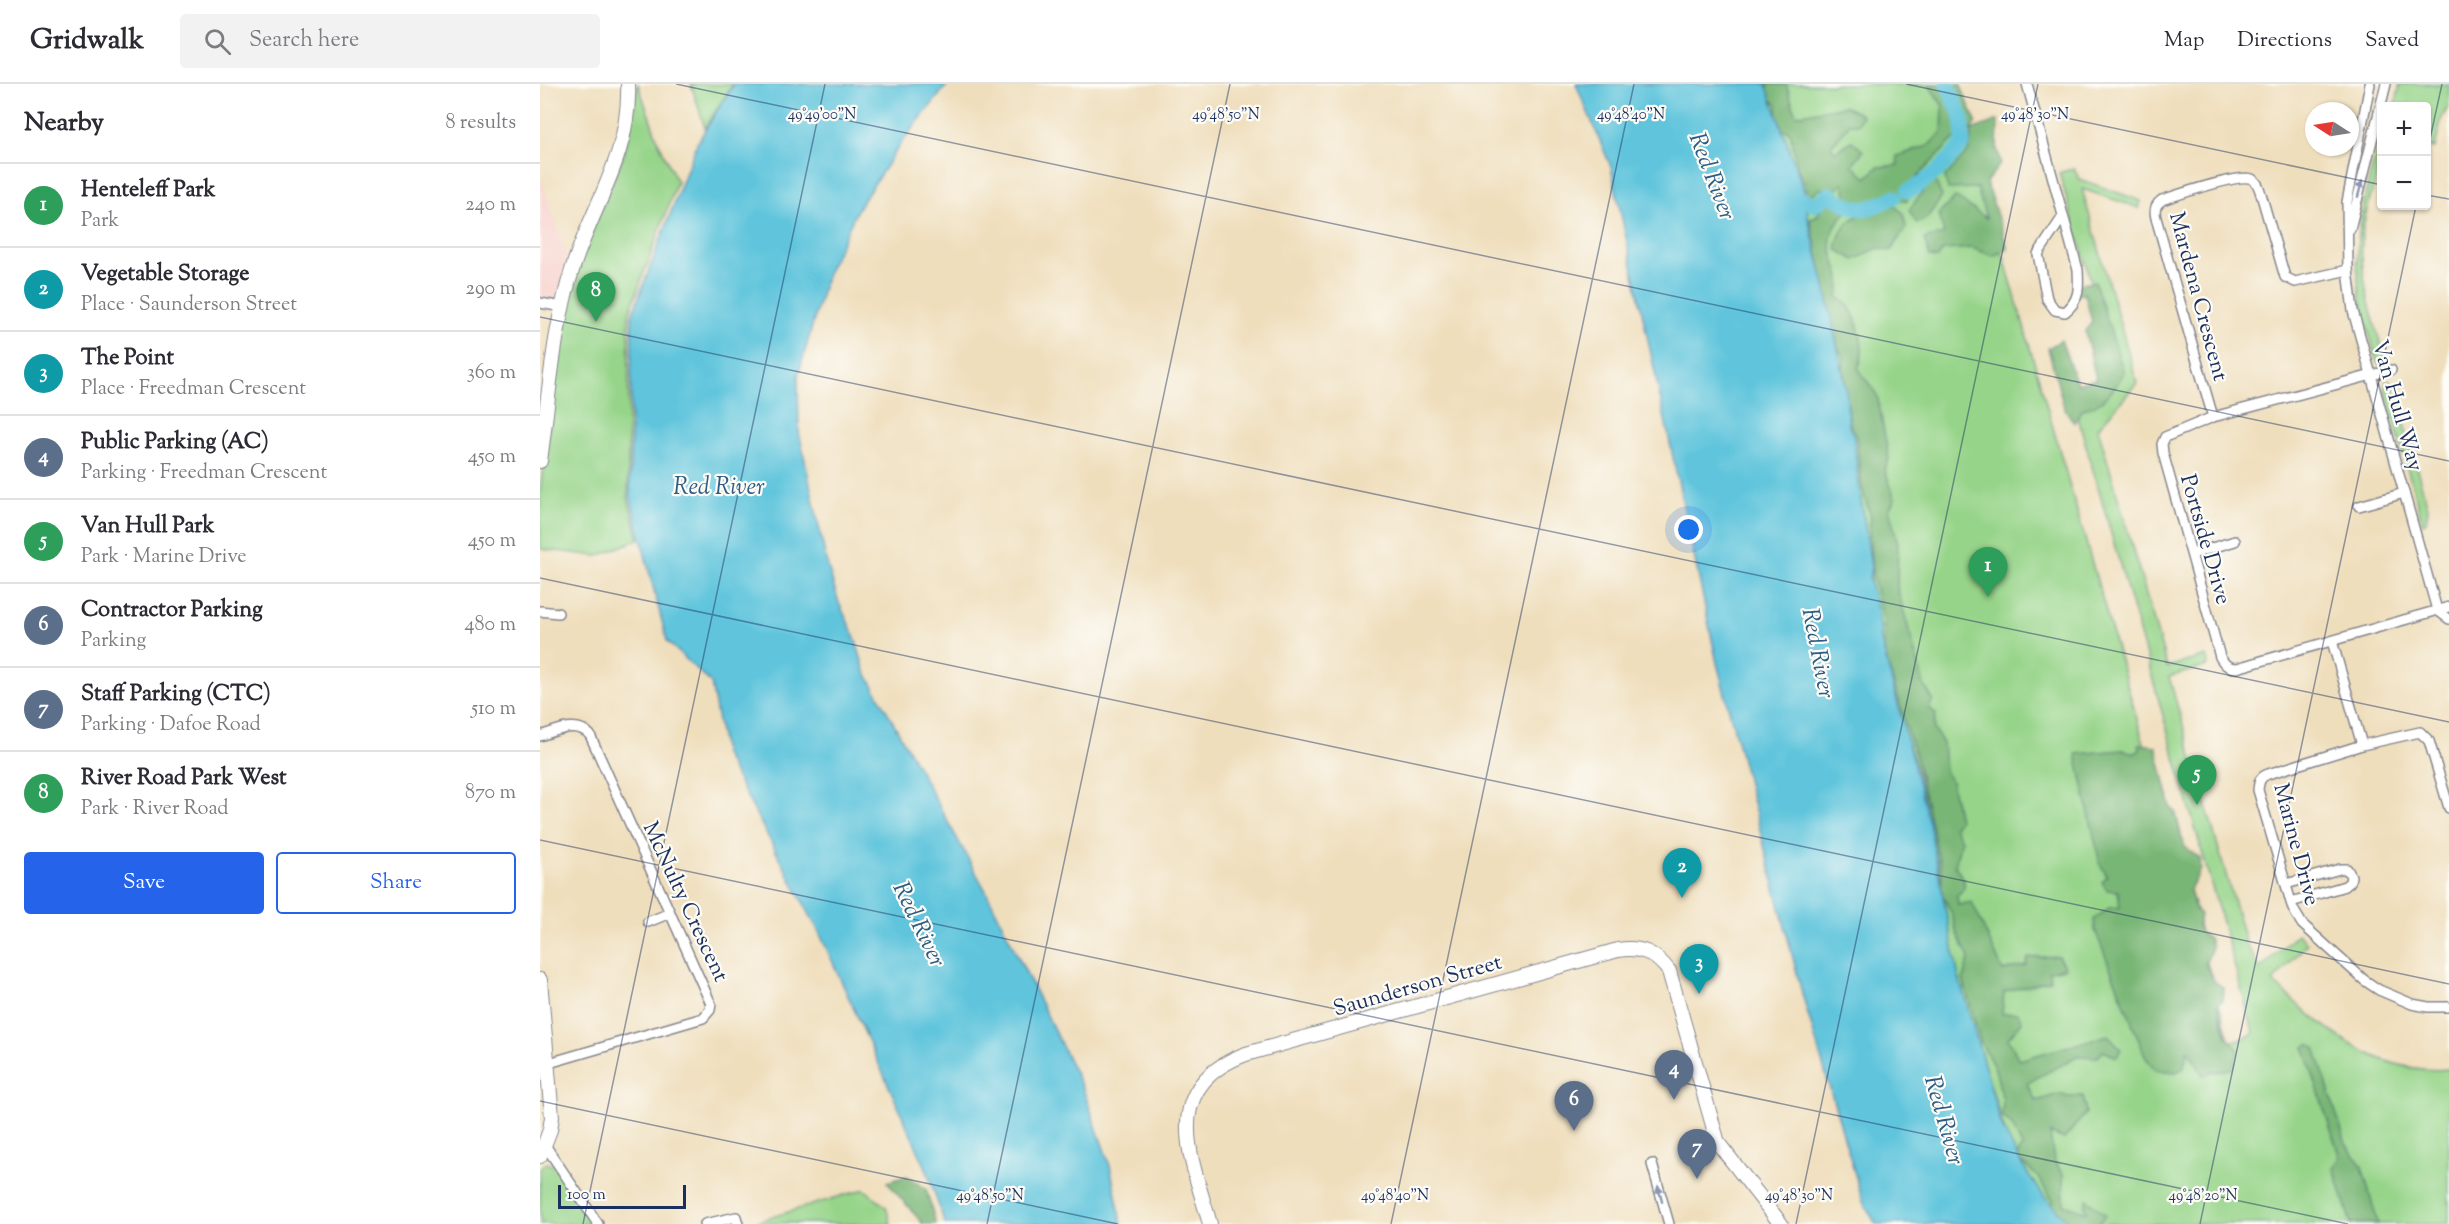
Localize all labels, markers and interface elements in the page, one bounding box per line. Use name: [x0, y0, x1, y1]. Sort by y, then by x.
search box: [180, 14, 600, 68]
text: Gridwalk: [30, 21, 144, 61]
icon: search: [201, 25, 234, 58]
text: Search here: [249, 25, 359, 57]
text: Map: [2164, 26, 2204, 56]
text: Directions: [2237, 26, 2332, 56]
text: Saved: [2365, 26, 2419, 56]
north arrow: [2305, 102, 2359, 156]
map controls: [2377, 102, 2431, 210]
button: +: [2377, 102, 2431, 156]
text: Nearby: [24, 105, 104, 142]
text: 49°49'00"N: [788, 105, 856, 126]
text: 49°48'50"N: [1192, 105, 1260, 126]
text: 49°48'40"N: [1597, 105, 1665, 126]
text: 49°48'30"N: [2001, 105, 2069, 126]
text: 8 results: [445, 109, 516, 138]
water label: Red River: [1679, 128, 1744, 226]
button: −: [2377, 156, 2431, 210]
text: Henteleff Park: [81, 175, 215, 207]
one-way arrow: [2355, 180, 2365, 198]
text: 1: [40, 191, 47, 220]
text: 240 m: [465, 191, 516, 220]
text: Park: [81, 207, 119, 236]
street label: Mardena Crescent: [2159, 209, 2235, 385]
text: Vegetable Storage: [81, 259, 249, 291]
pin: 8: [576, 272, 616, 322]
text: 2: [39, 275, 48, 304]
text: 290 m: [466, 275, 516, 304]
text: Place · Saunderson Street: [81, 291, 297, 320]
street label: Van Hull Way: [2362, 336, 2430, 475]
text: The Point: [81, 343, 174, 375]
text: 3: [39, 359, 48, 388]
text: 360 m: [467, 359, 516, 388]
text: Place · Freedman Crescent: [81, 375, 306, 404]
text: Public Parking (AC): [81, 427, 269, 459]
text: 4: [38, 443, 49, 472]
text: 450 m: [468, 443, 516, 472]
text: Parking · Freedman Crescent: [81, 459, 327, 488]
water label: Red River: [673, 471, 765, 505]
street label: Portside Drive: [2170, 471, 2238, 609]
text: Van Hull Park: [81, 511, 214, 543]
your location: [1674, 515, 1703, 544]
text: 5: [40, 527, 47, 556]
text: 450 m: [468, 527, 516, 556]
text: Park · Marine Drive: [81, 543, 247, 572]
pin: 1: [1968, 548, 2008, 597]
text: Contractor Parking: [81, 595, 263, 627]
water label: Red River: [1792, 605, 1843, 702]
text: 6: [39, 611, 48, 640]
text: 480 m: [465, 611, 516, 640]
text: Parking: [81, 627, 146, 656]
text: Staff Parking (CTC): [81, 679, 271, 711]
text: 7: [38, 695, 49, 724]
text: 510 m: [471, 695, 516, 724]
text: Parking · Dafoe Road: [81, 711, 261, 740]
pin: 5: [2178, 756, 2216, 805]
text: River Road Park West: [81, 763, 287, 795]
text: 8: [39, 779, 49, 808]
text: 870 m: [465, 779, 516, 808]
street label: Marine Drive: [2263, 780, 2327, 909]
text: Park · River Road: [81, 795, 229, 824]
street label: McNulty Crescent: [633, 817, 736, 988]
pin: 2: [1662, 848, 1702, 898]
button: Save: [24, 852, 264, 914]
button: Share: [276, 852, 516, 914]
water label: Red River: [883, 876, 954, 974]
pin: 3: [1680, 944, 1718, 994]
street label: Saunderson Street: [1330, 947, 1506, 1026]
pin: 4: [1654, 1050, 1694, 1100]
water label: Red River: [1914, 1072, 1972, 1170]
pin: 6: [1554, 1082, 1594, 1131]
pin: 7: [1678, 1130, 1716, 1179]
scale bar: [558, 1182, 686, 1210]
text: 100 m: [567, 1184, 606, 1207]
one-way arrow: [1655, 1185, 1665, 1203]
text: 49°48'50"N: [956, 1186, 1024, 1207]
text: 49°48'40"N: [1361, 1186, 1429, 1207]
text: 49°48'30"N: [1765, 1186, 1833, 1207]
text: 49°48'20"N: [2168, 1186, 2238, 1207]

